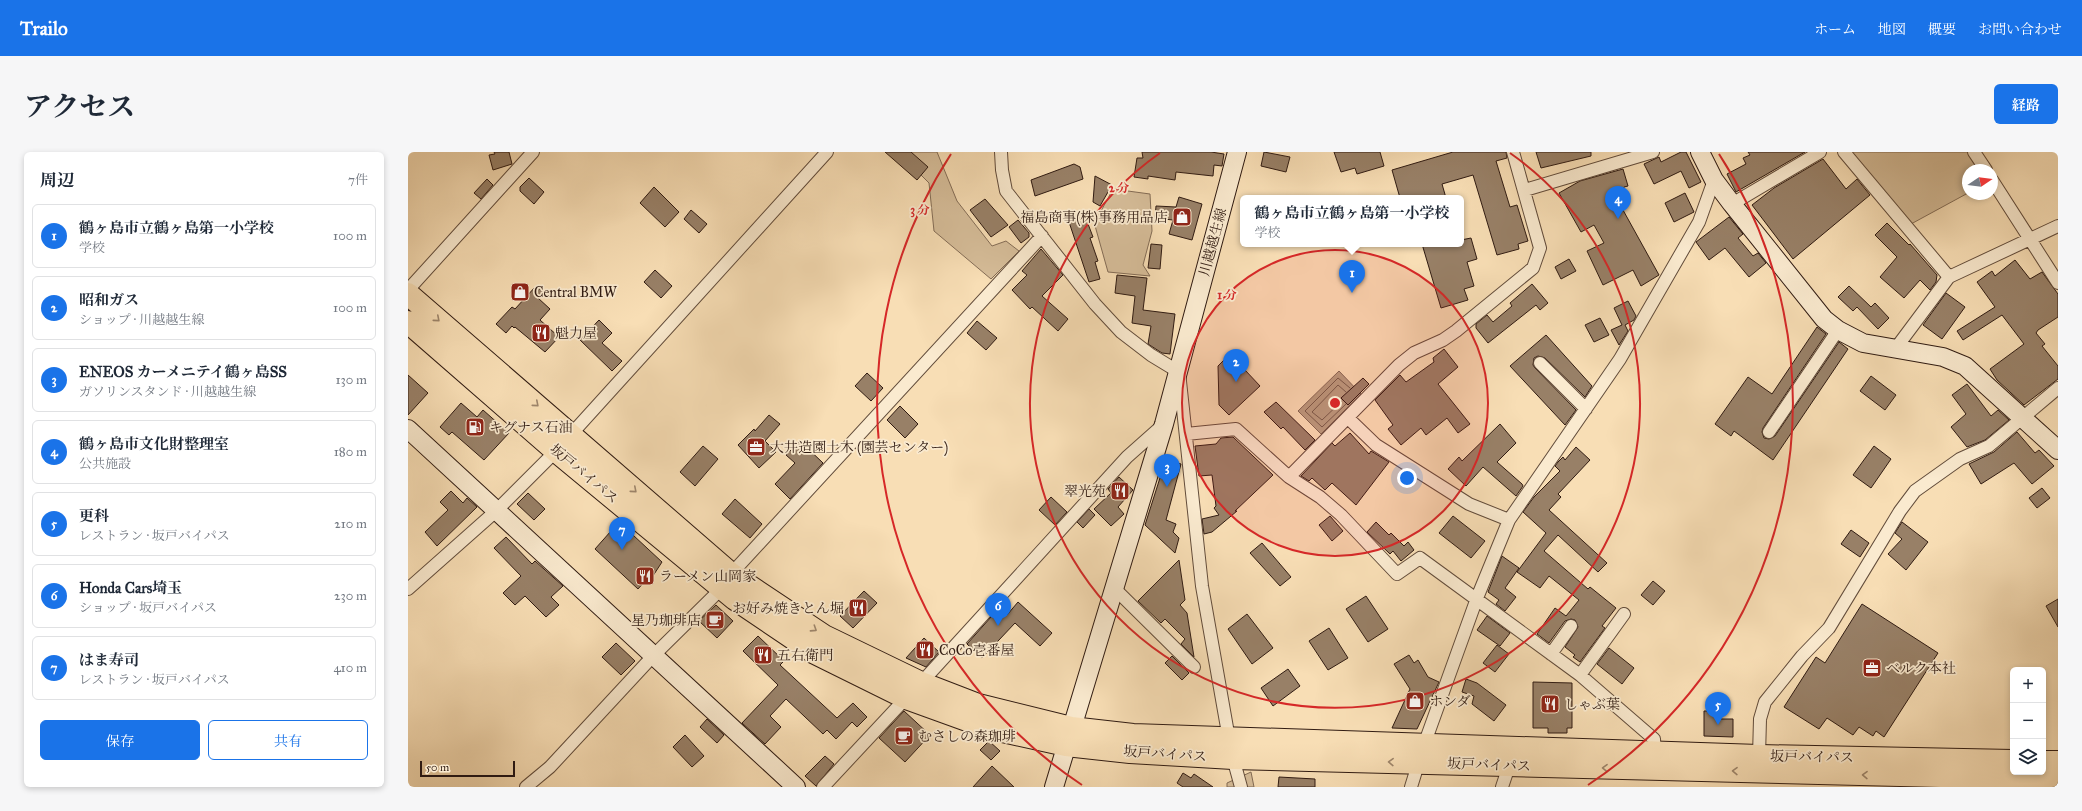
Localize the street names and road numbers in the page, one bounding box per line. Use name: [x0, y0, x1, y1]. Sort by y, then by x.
street label: 川越越生線: [1196, 206, 1230, 278]
street label: 坂戸バイパス: [546, 441, 622, 507]
street label: 坂戸バイパス: [1123, 743, 1207, 765]
street label: 坂戸バイパス: [1770, 748, 1854, 766]
street label: 坂戸バイパス: [1447, 755, 1531, 775]

